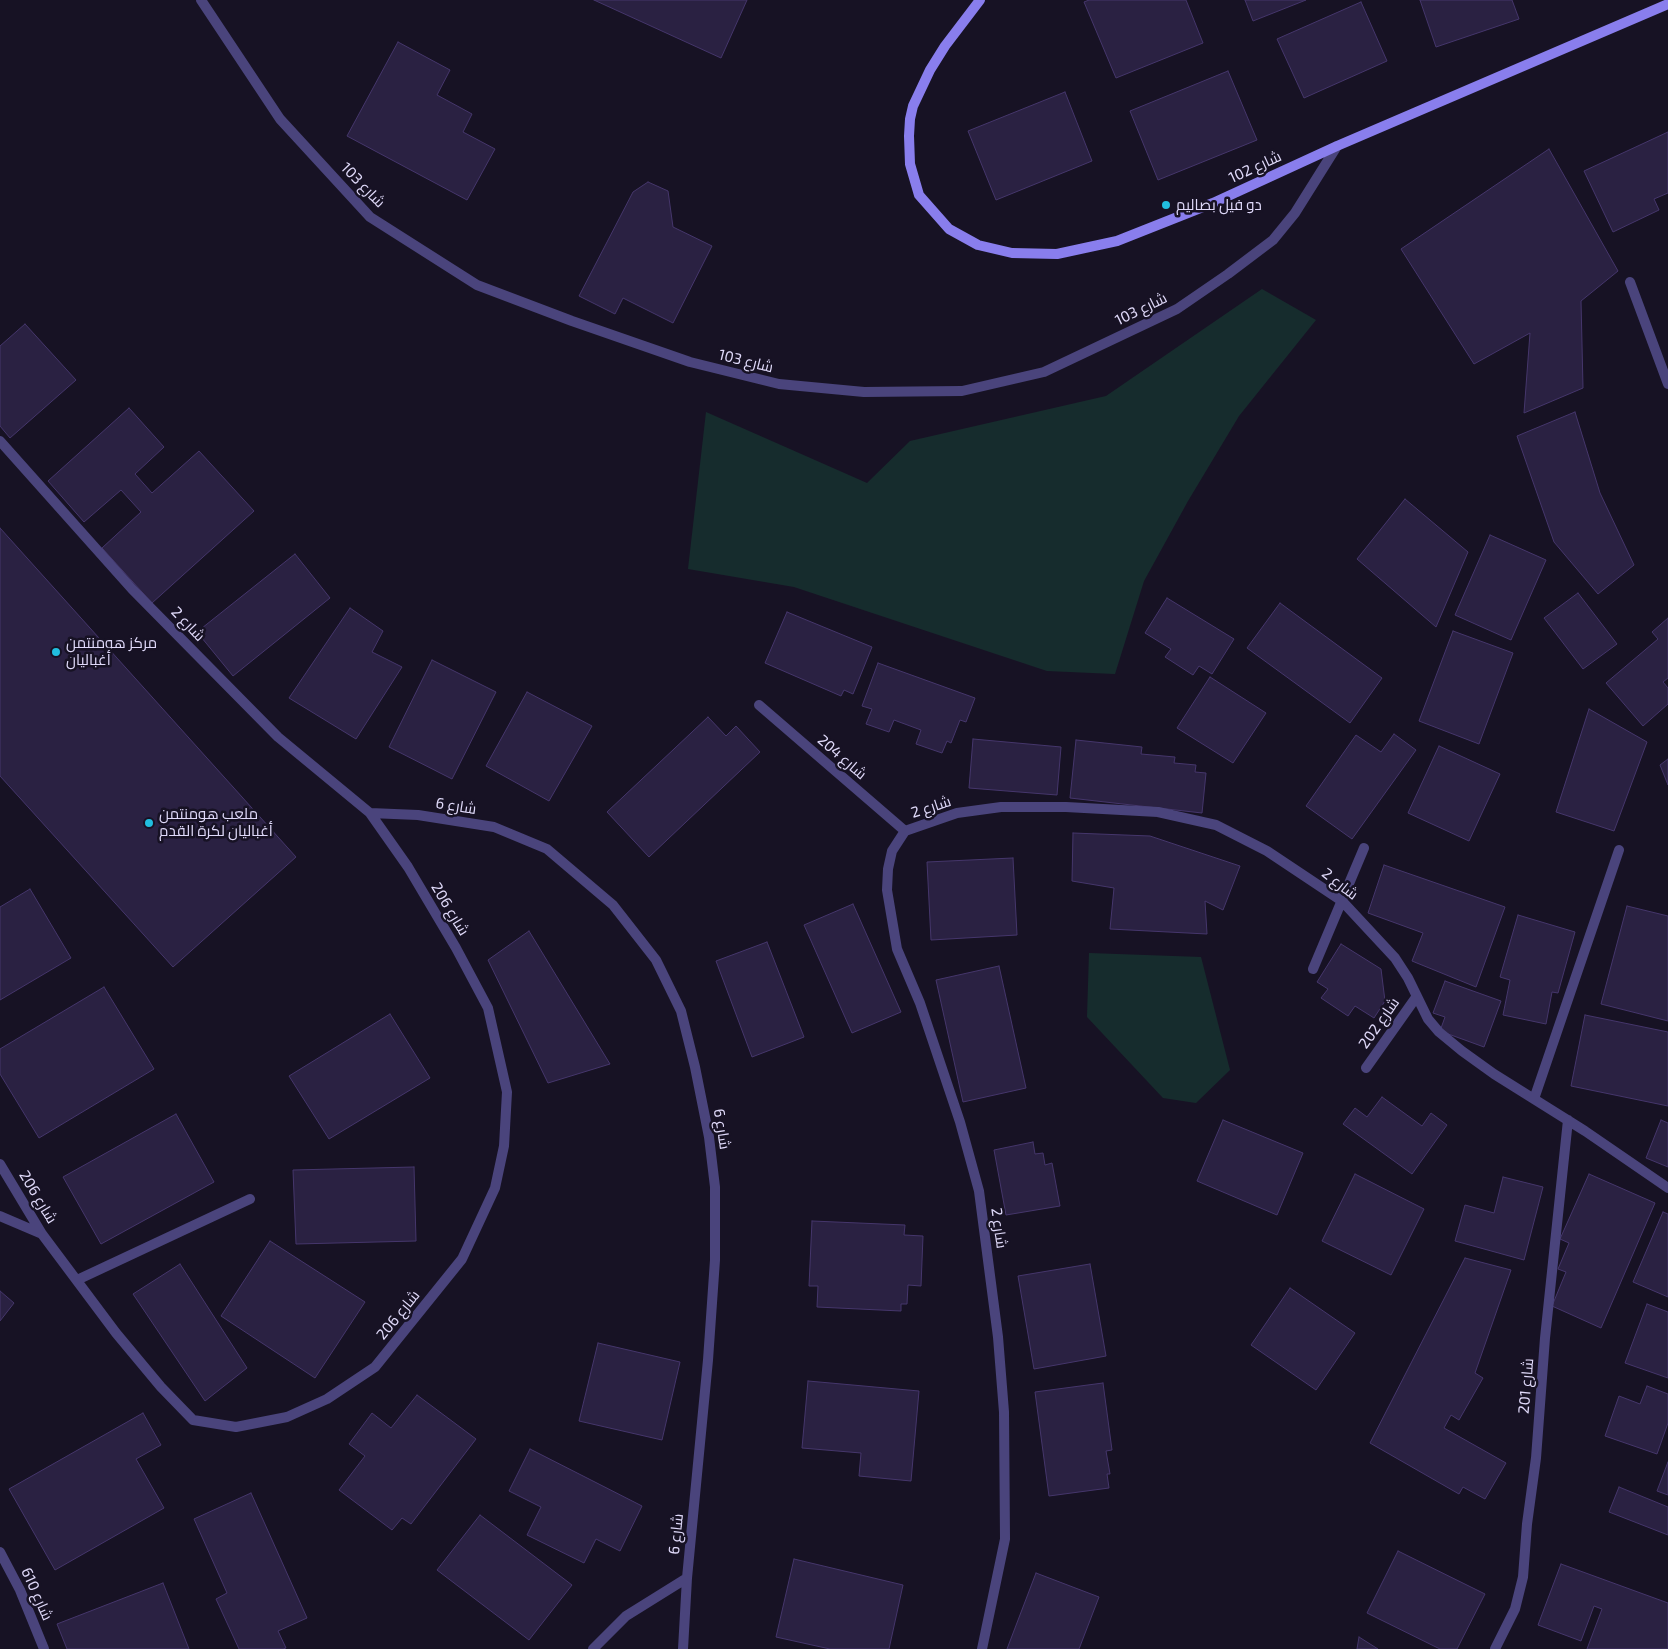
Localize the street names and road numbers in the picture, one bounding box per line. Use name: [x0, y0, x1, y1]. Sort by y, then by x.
street label: شارع 102: [1226, 147, 1284, 187]
street label: شارع 103: [337, 159, 389, 211]
street label: شارع 103: [1112, 289, 1170, 329]
street label: شارع 103: [717, 346, 775, 376]
street label: شارع 2: [167, 603, 209, 645]
street label: شارع 204: [814, 731, 870, 783]
street label: شارع 2: [909, 792, 953, 822]
street label: شارع 6: [434, 794, 478, 818]
street label: شارع 2: [1318, 864, 1362, 904]
street label: شارع 206: [427, 879, 473, 939]
street label: شارع 202: [1355, 994, 1403, 1052]
street label: شارع 6: [710, 1107, 734, 1151]
street label: شارع 206: [15, 1167, 61, 1227]
street label: شارع 2: [987, 1207, 1011, 1249]
street label: شارع 206: [373, 1287, 423, 1343]
street label: شارع 201: [1515, 1357, 1537, 1415]
street label: شارع 6: [665, 1513, 687, 1555]
street label: شارع 610: [17, 1565, 57, 1623]

